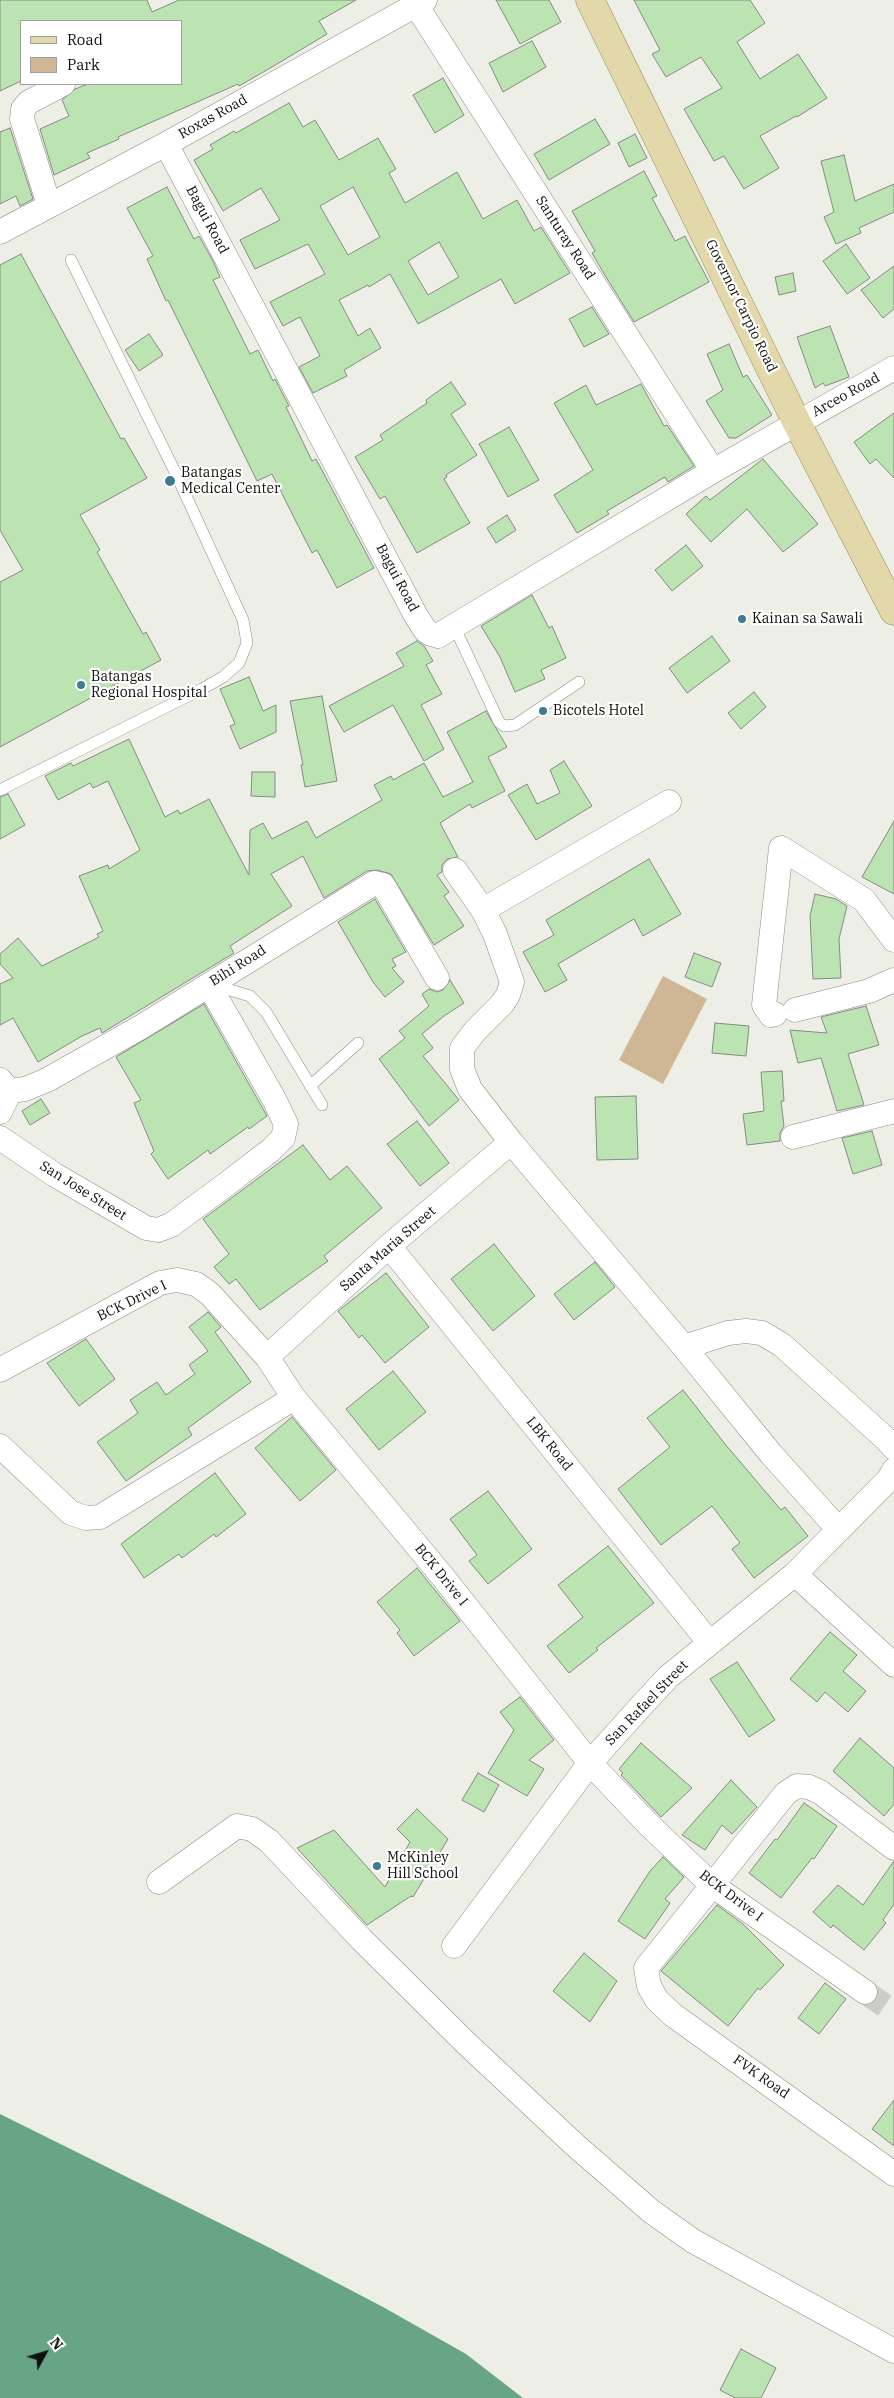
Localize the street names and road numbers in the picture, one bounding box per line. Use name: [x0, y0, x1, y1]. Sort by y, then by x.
street label: Roxas Road: [176, 91, 250, 143]
street label: Bagui Road: [182, 183, 232, 257]
street label: Santuray Road: [532, 193, 598, 283]
street label: Governor Carpio Road: [702, 237, 780, 375]
street label: Arceo Road: [809, 369, 883, 421]
street label: Bagui Road: [372, 541, 422, 615]
street label: Bihi Road: [207, 942, 269, 990]
street label: San Jose Street: [37, 1158, 129, 1224]
street label: Santa Maria Street: [337, 1203, 439, 1295]
street label: BCK Drive I: [95, 1277, 169, 1325]
street label: LBK Road: [522, 1414, 576, 1474]
street label: BCK Drive I: [411, 1541, 471, 1609]
street label: San Rafael Street: [602, 1657, 692, 1749]
street label: BCK Drive I: [696, 1867, 766, 1925]
street label: FVK Road: [730, 2052, 792, 2102]

